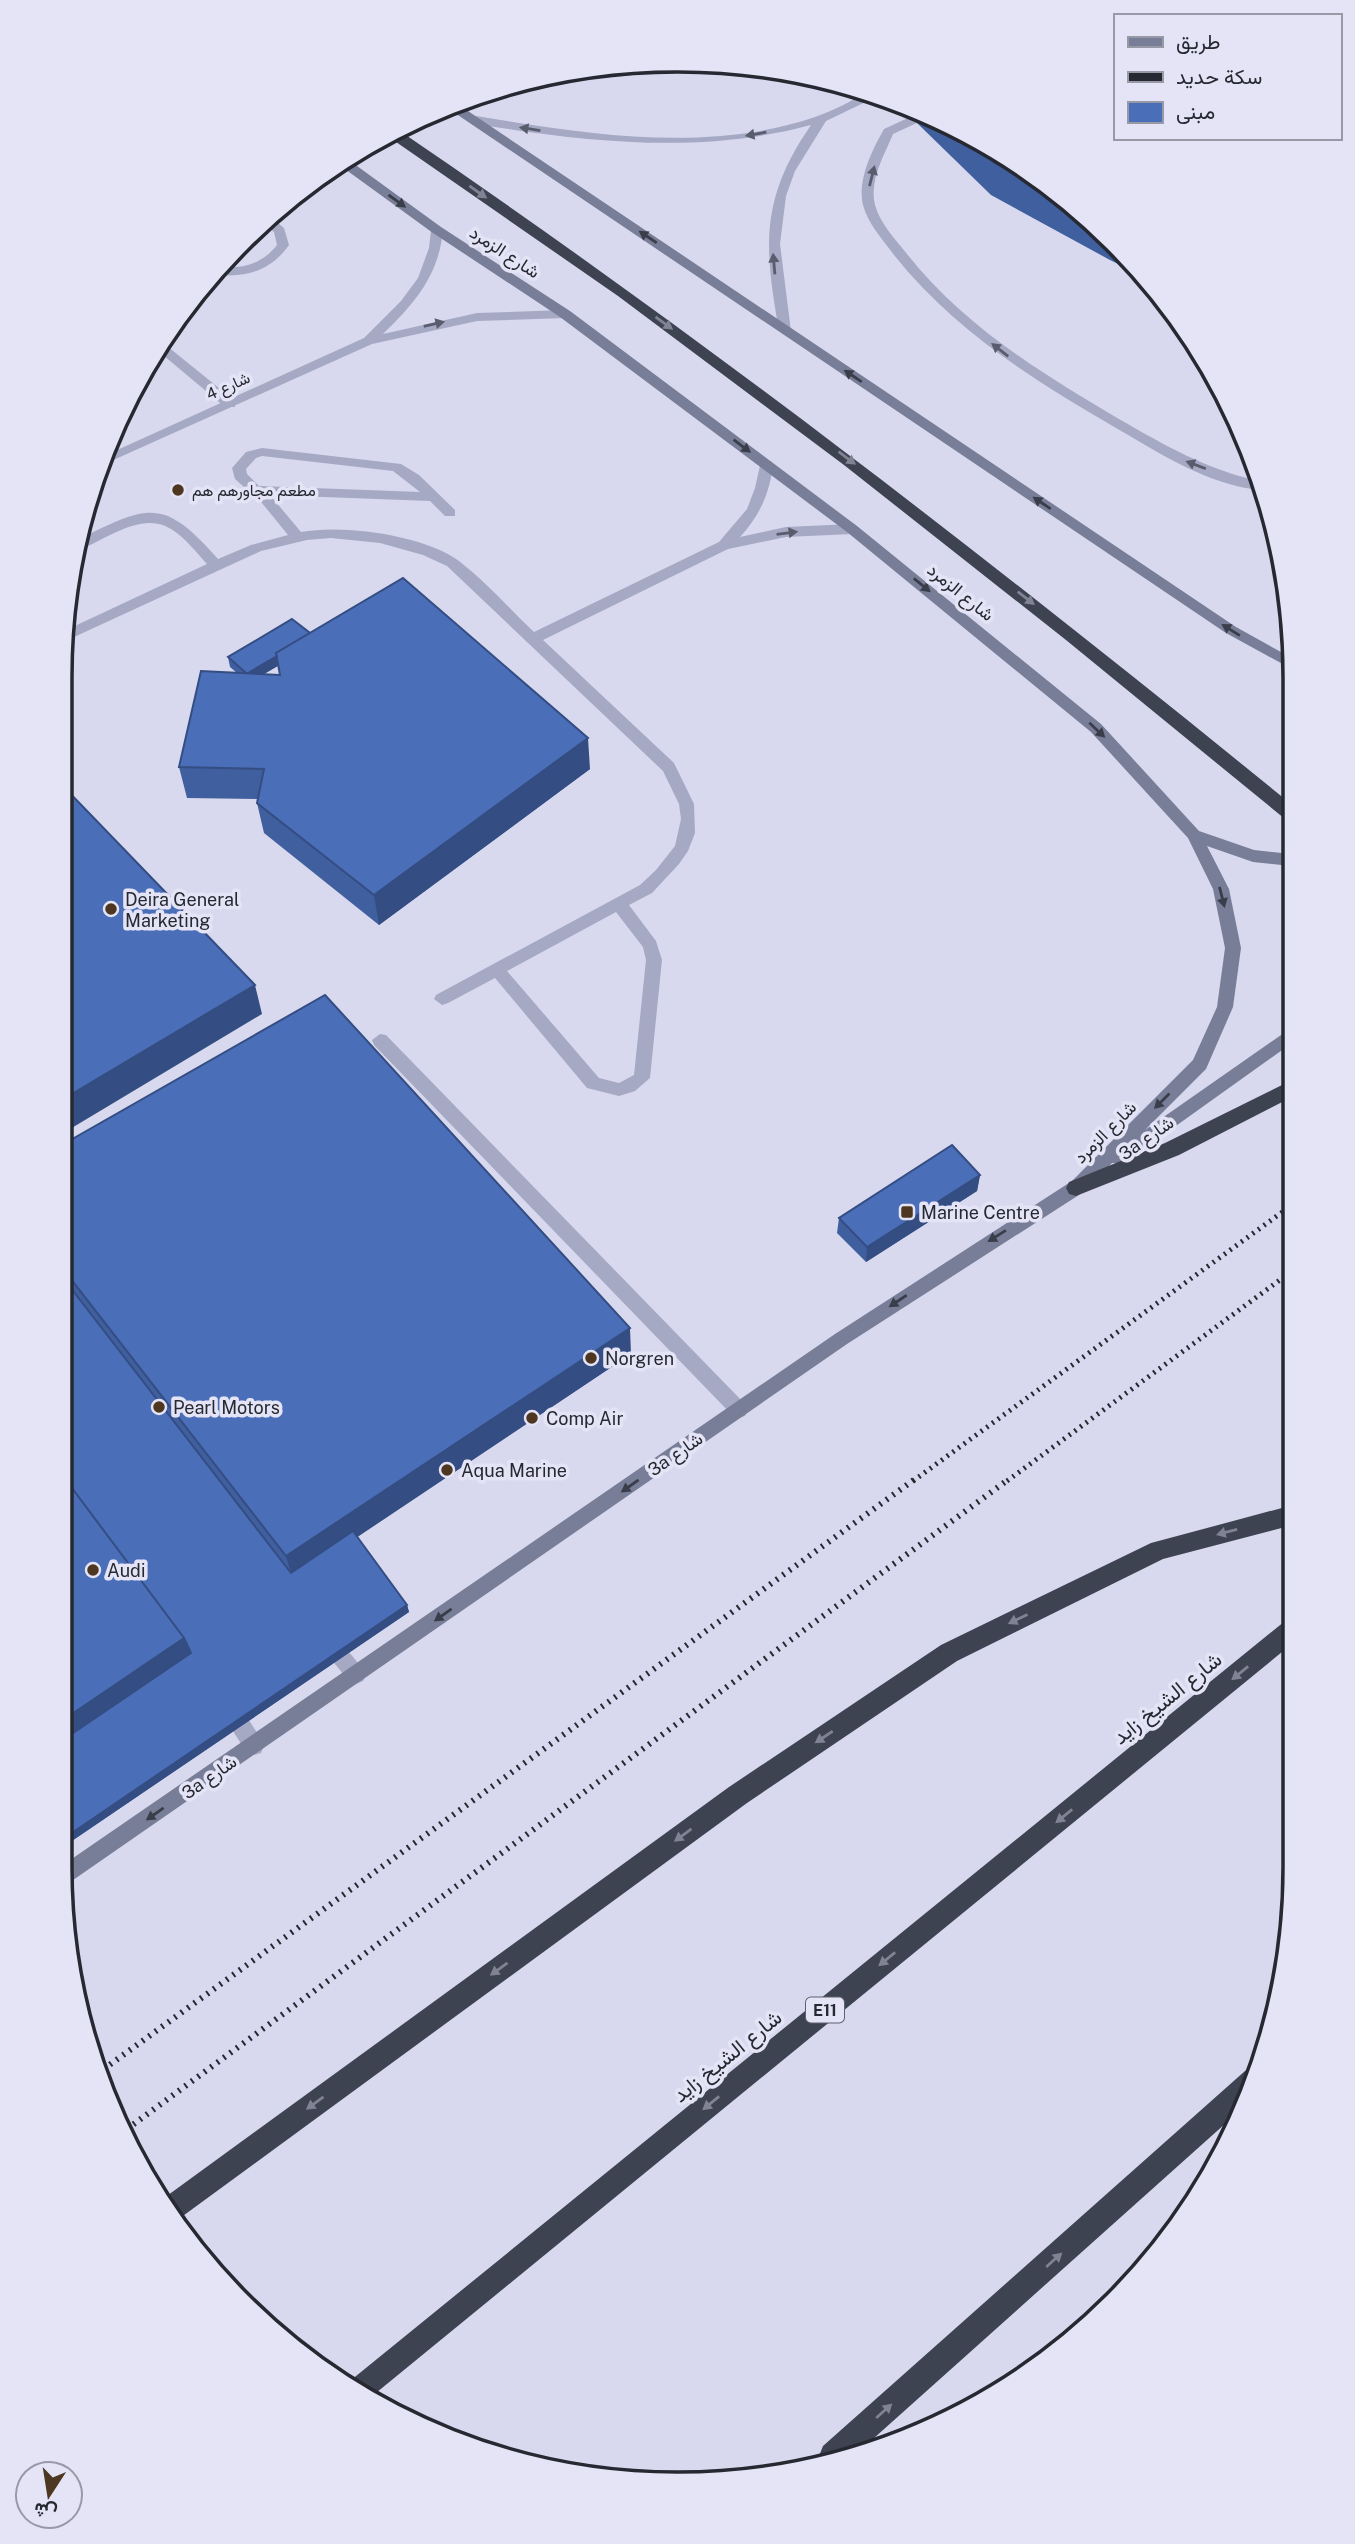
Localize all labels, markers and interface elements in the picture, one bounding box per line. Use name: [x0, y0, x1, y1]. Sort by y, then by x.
legend: [1114, 14, 1341, 140]
text: طريق: [1176, 29, 1221, 55]
text: سكة حديد: [1176, 64, 1262, 89]
text: مبنى: [1176, 99, 1215, 124]
one-way arrow: [519, 123, 541, 134]
one-way arrow: [745, 129, 767, 140]
one-way arrow: [868, 165, 878, 186]
one-way arrow: [469, 185, 487, 199]
one-way arrow: [388, 194, 406, 208]
street label: شارع الزمرد: [465, 222, 544, 284]
one-way arrow: [639, 230, 657, 244]
one-way arrow: [768, 252, 779, 274]
one-way arrow: [654, 316, 672, 331]
one-way arrow: [423, 319, 445, 330]
one-way arrow: [992, 342, 1010, 357]
street label: شارع 4: [203, 368, 254, 406]
one-way arrow: [843, 370, 863, 383]
one-way arrow: [733, 438, 751, 452]
one-way arrow: [837, 451, 855, 466]
one-way arrow: [1185, 459, 1206, 470]
place label: مطعم مجاورهم هم: [192, 481, 316, 501]
marker: مطعم مجاورهم هم: [170, 482, 186, 498]
one-way arrow: [1032, 497, 1051, 510]
one-way arrow: [777, 527, 799, 538]
street label: شارع الزمرد: [922, 559, 998, 627]
one-way arrow: [913, 577, 930, 592]
one-way arrow: [1017, 590, 1035, 605]
one-way arrow: [1221, 623, 1240, 636]
one-way arrow: [1088, 721, 1105, 737]
one-way arrow: [1217, 886, 1228, 908]
place label: Deira General Marketing: [125, 889, 239, 931]
marker: Deira General Marketing: [103, 901, 119, 917]
one-way arrow: [1154, 1093, 1171, 1110]
street label: شارع الزمرد: [1070, 1097, 1142, 1169]
street label: 3a شارع: [1115, 1112, 1179, 1166]
place label: Marine Centre: [921, 1202, 1040, 1223]
marker: Marine Centre: [899, 1204, 915, 1220]
one-way arrow: [987, 1229, 1006, 1242]
one-way arrow: [888, 1294, 907, 1307]
place label: Norgren: [605, 1348, 674, 1369]
marker: Norgren: [583, 1350, 599, 1366]
place label: Pearl Motors: [173, 1397, 280, 1418]
marker: Pearl Motors: [151, 1399, 167, 1415]
place label: Comp Air: [546, 1408, 623, 1429]
marker: Comp Air: [524, 1410, 540, 1426]
street label: 3a شارع: [644, 1428, 708, 1482]
place label: Aqua Marine: [461, 1460, 567, 1481]
marker: Aqua Marine: [439, 1462, 455, 1478]
one-way arrow: [621, 1479, 639, 1493]
one-way arrow: [1216, 1528, 1237, 1538]
place label: Audi: [107, 1560, 145, 1581]
marker: Audi: [85, 1562, 101, 1578]
one-way arrow: [434, 1608, 452, 1622]
one-way arrow: [1008, 1614, 1028, 1625]
street label: شارع الشيخ زايد: [1108, 1647, 1228, 1751]
one-way arrow: [1232, 1665, 1250, 1680]
one-way arrow: [815, 1730, 833, 1744]
street label: 3a شارع: [178, 1751, 242, 1805]
one-way arrow: [145, 1807, 164, 1820]
one-way arrow: [1055, 1808, 1072, 1823]
one-way arrow: [673, 1828, 692, 1842]
one-way arrow: [879, 1952, 897, 1967]
one-way arrow: [490, 1962, 508, 1976]
road number: E11: [806, 1998, 844, 2022]
street label: شارع الشيخ زايد: [668, 2005, 788, 2109]
one-way arrow: [702, 2095, 719, 2110]
one-way arrow: [306, 2096, 324, 2110]
one-way arrow: [1045, 2252, 1062, 2268]
one-way arrow: [875, 2403, 893, 2419]
north arrow: [14, 2460, 84, 2530]
text: ش: [32, 2497, 59, 2525]

